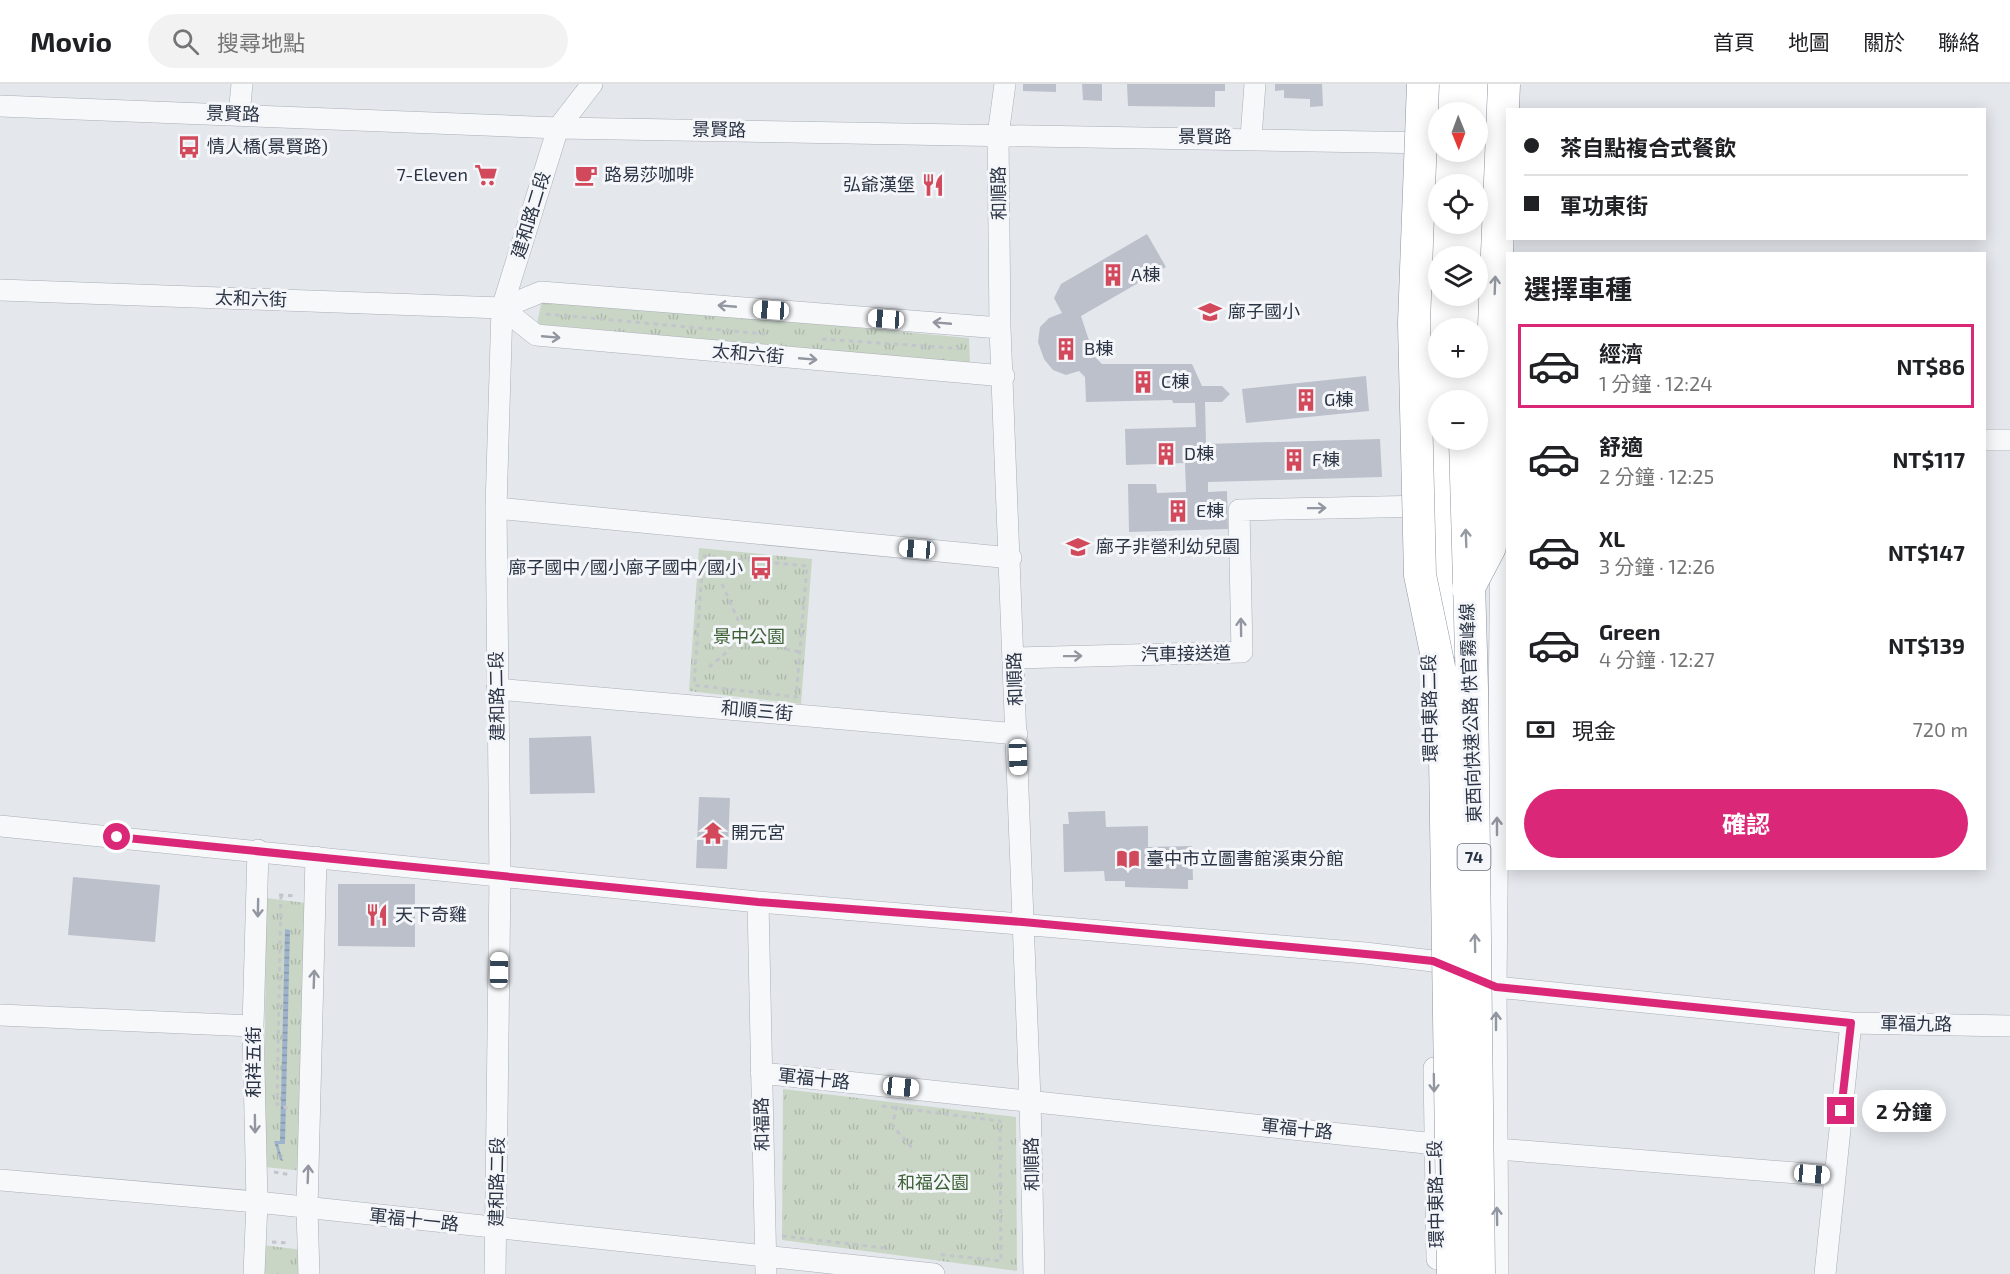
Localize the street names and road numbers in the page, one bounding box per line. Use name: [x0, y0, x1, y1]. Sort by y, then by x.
street label: 景賢路: [206, 101, 260, 125]
street label: 景賢路: [692, 118, 746, 140]
street label: 景賢路: [1178, 125, 1232, 147]
street label: 和順路: [987, 166, 1009, 220]
street label: 建和路二段: [506, 168, 554, 261]
street label: 太和六街: [215, 286, 287, 310]
street label: 太和六街: [711, 339, 785, 367]
street label: 東西向快速公路 快官霧峰線: [1455, 603, 1485, 823]
street label: 汽車接送道: [1141, 641, 1231, 665]
street label: 建和路二段: [484, 651, 508, 741]
street label: 和順路: [1002, 652, 1026, 706]
street label: 環中東路二段: [1417, 654, 1441, 762]
street label: 和順三街: [720, 696, 794, 724]
road number: 74: [1458, 844, 1490, 870]
street label: 軍福九路: [1880, 1011, 1952, 1035]
street label: 和祥五街: [242, 1026, 264, 1098]
street label: 軍福十路: [777, 1063, 851, 1093]
street label: 和福路: [750, 1097, 772, 1151]
street label: 軍福十路: [1260, 1113, 1334, 1143]
street label: 建和路二段: [484, 1137, 508, 1227]
street label: 和順路: [1020, 1137, 1042, 1191]
street label: 環中東路二段: [1423, 1140, 1447, 1248]
street label: 軍福十一路: [368, 1203, 460, 1235]

